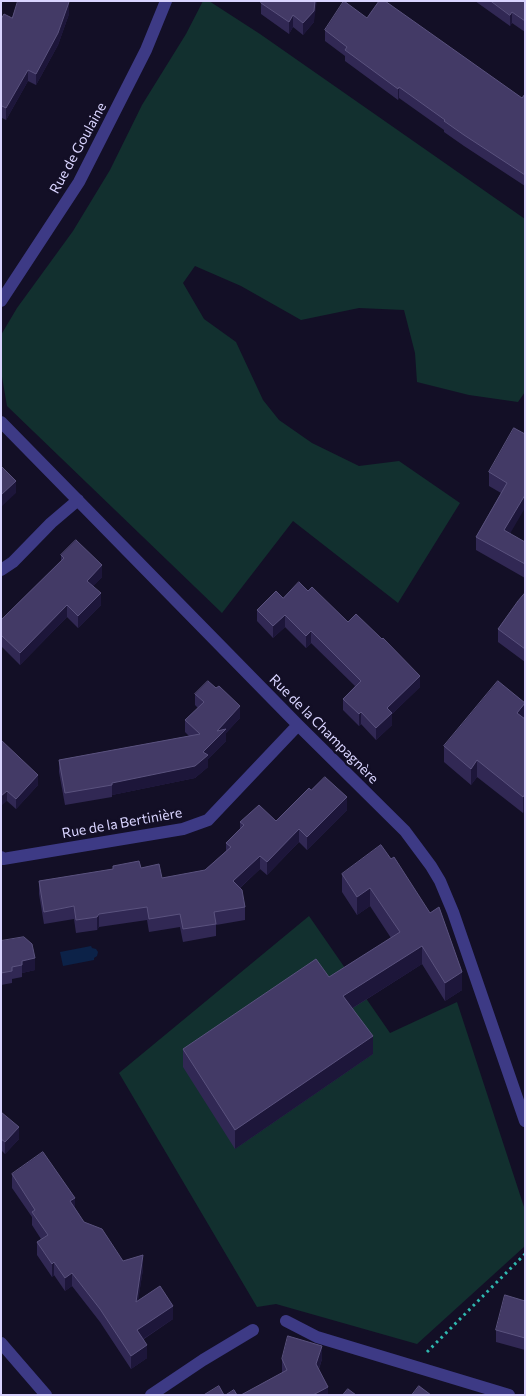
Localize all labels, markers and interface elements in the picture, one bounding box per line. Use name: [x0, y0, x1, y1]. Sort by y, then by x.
street label: Rue de Goulaine: [46, 99, 110, 197]
street label: Rue de la Champagnère: [266, 671, 382, 787]
street label: Rue de la Bertinière: [60, 804, 184, 842]

